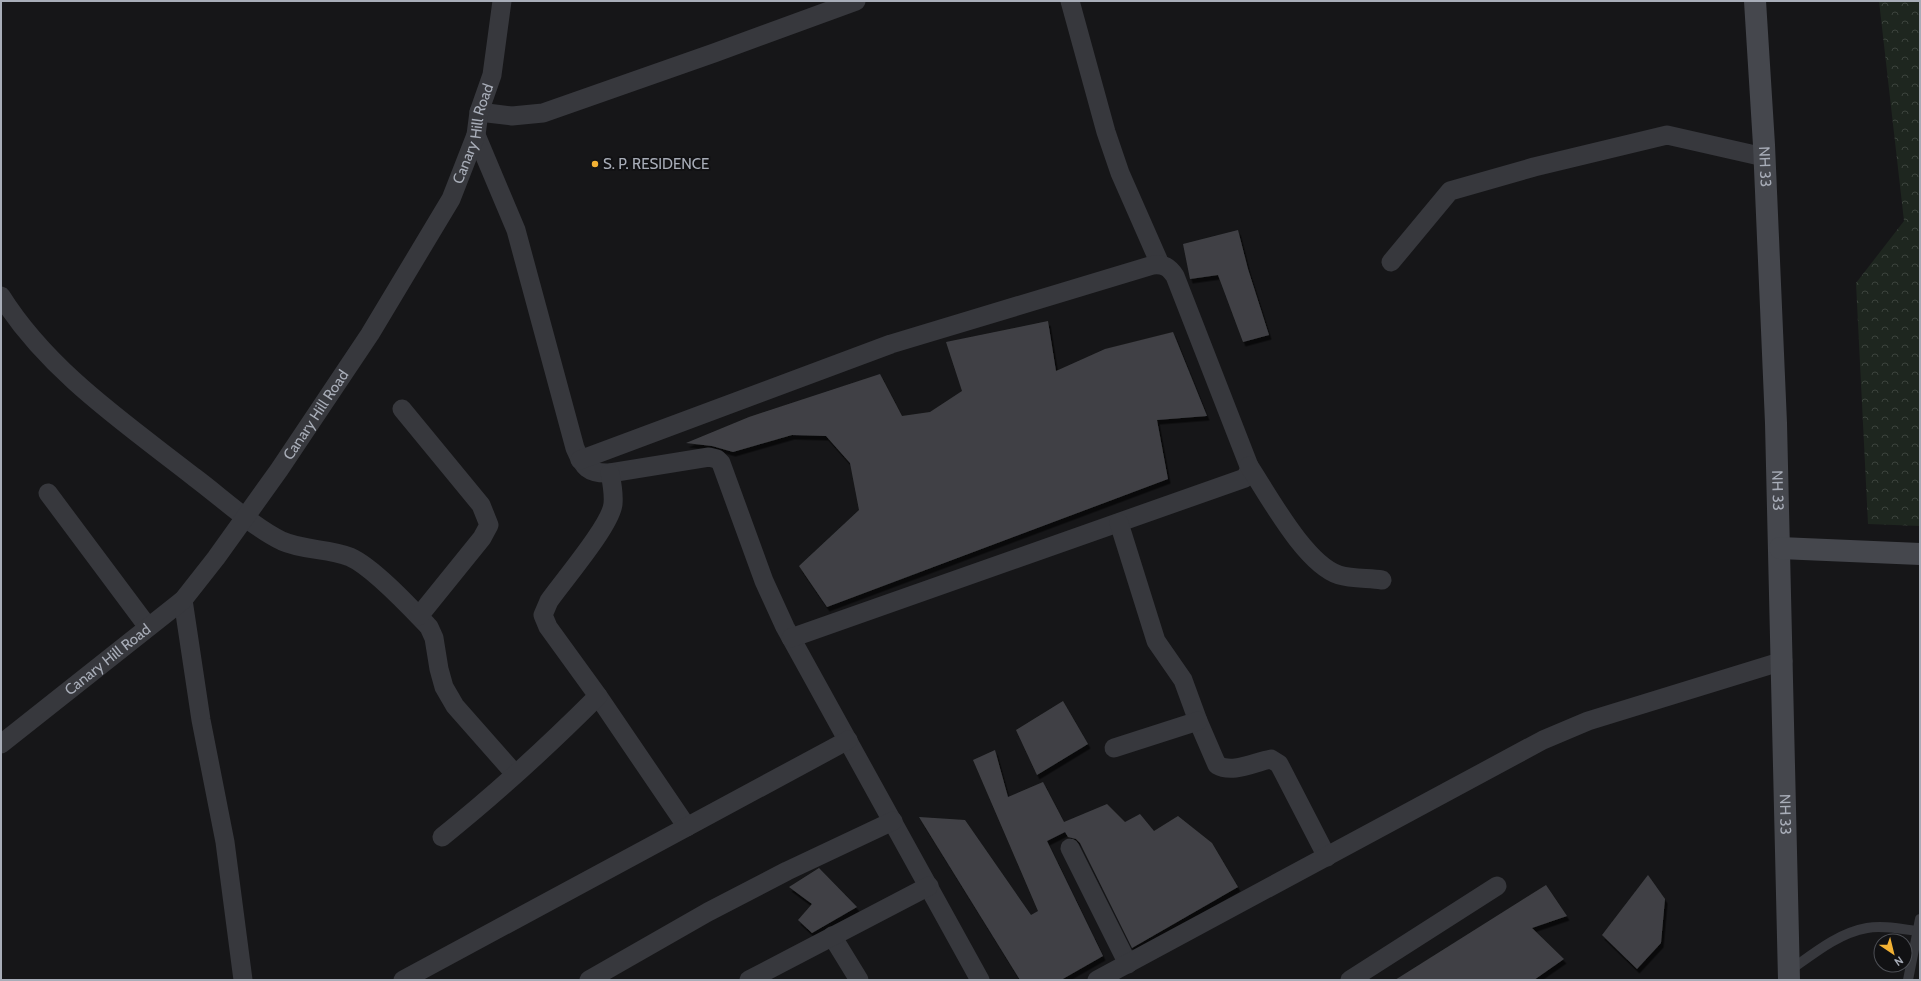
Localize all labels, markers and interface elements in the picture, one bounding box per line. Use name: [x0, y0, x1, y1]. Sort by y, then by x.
street label: Canary Hill Road: [449, 81, 497, 186]
street label: NH 33: [1755, 146, 1775, 187]
place label: S. P. RESIDENCE: [603, 155, 709, 173]
marker: S. P. RESIDENCE: [590, 159, 600, 169]
street label: Canary Hill Road: [279, 367, 352, 463]
street label: NH 33: [1768, 470, 1787, 511]
street label: Canary Hill Road: [61, 620, 154, 699]
street label: NH 33: [1776, 794, 1795, 835]
north arrow: [1873, 933, 1913, 973]
text: N: [1892, 953, 1906, 969]

